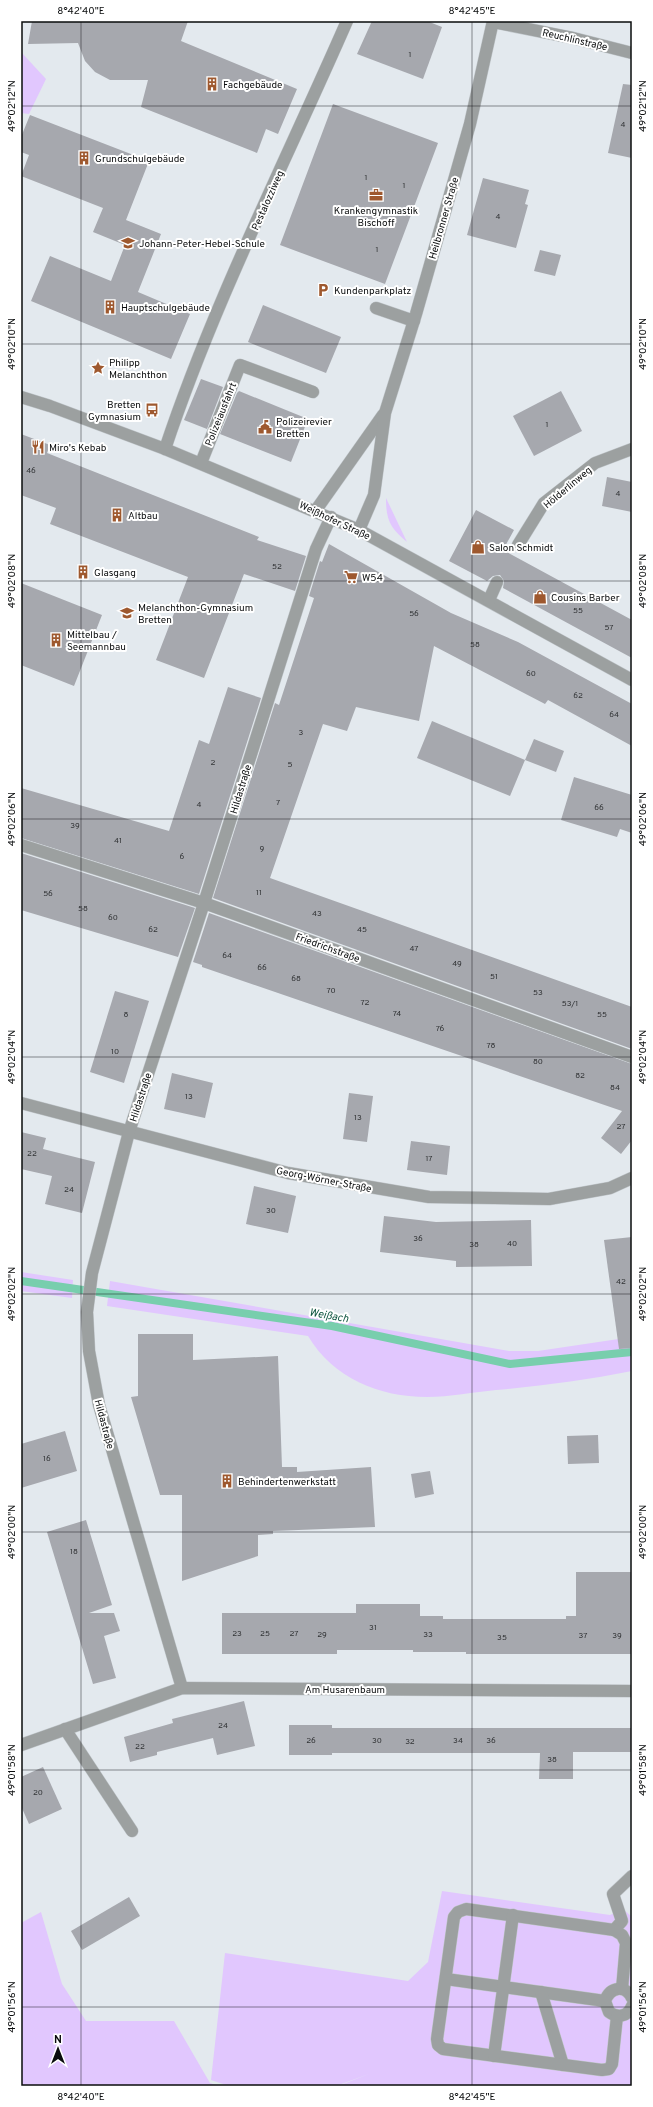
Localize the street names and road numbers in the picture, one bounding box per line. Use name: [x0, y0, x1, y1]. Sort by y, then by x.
street label: Reuchlinstraße: [541, 27, 609, 54]
street label: Pestalozziweg: [249, 169, 287, 233]
street label: Heilbronner Straße: [427, 176, 462, 261]
street label: Polizeiausfahrt: [203, 381, 240, 448]
street label: Hölderlinweg: [541, 464, 595, 512]
street label: Weißhofer Straße: [297, 499, 372, 544]
street label: Hildastraße: [228, 763, 255, 816]
street label: Friedrichstraße: [294, 931, 361, 966]
street label: Hildastraße: [127, 1071, 155, 1124]
street label: Georg-Wörner-Straße: [275, 1165, 372, 1196]
street label: Hildastraße: [91, 1398, 116, 1451]
street label: Am Husarenbaum: [305, 1684, 385, 1697]

